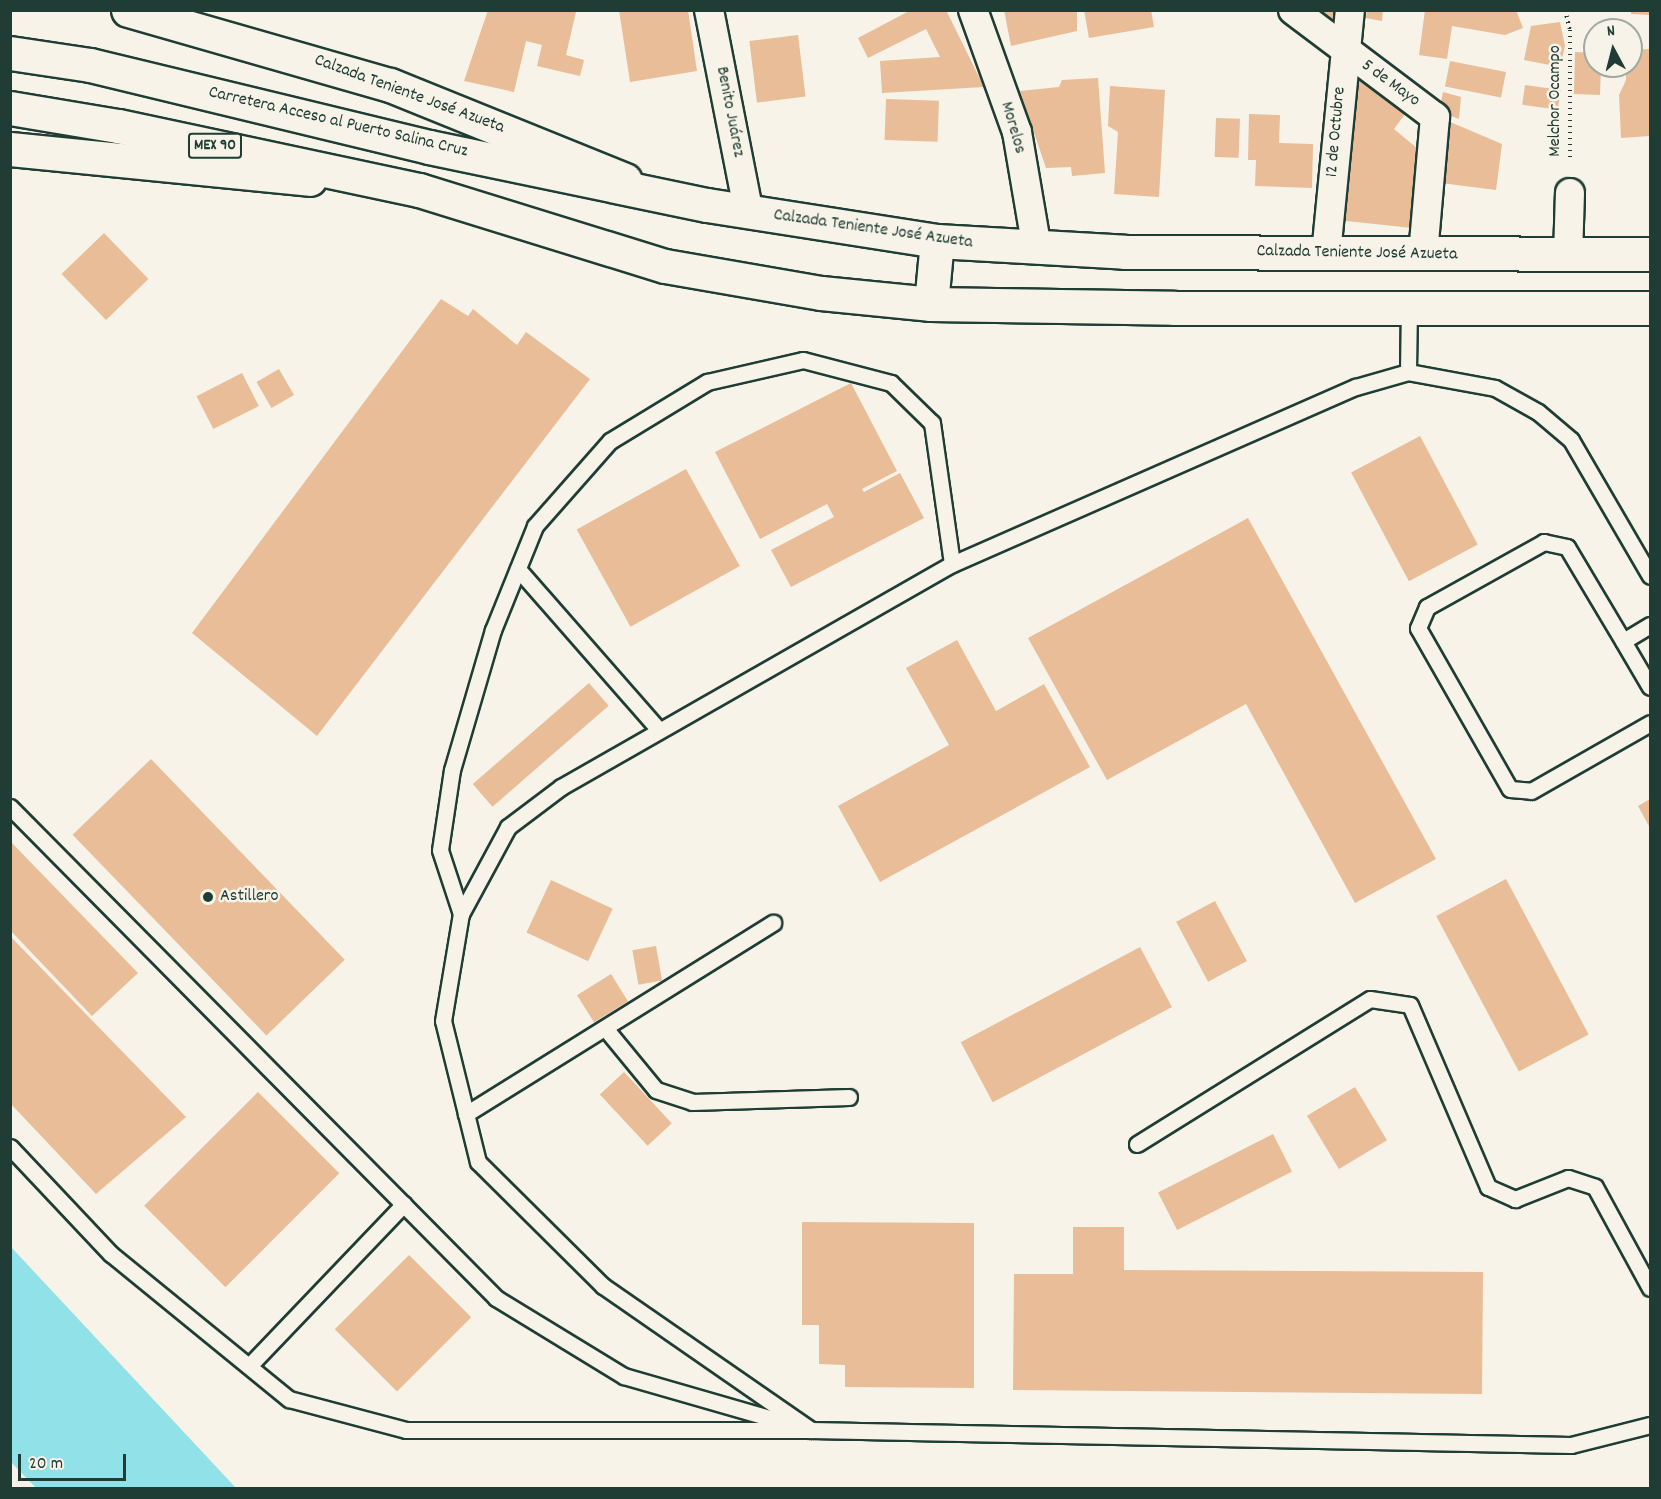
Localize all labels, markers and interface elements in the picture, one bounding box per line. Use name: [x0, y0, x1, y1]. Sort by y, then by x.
north arrow: [1583, 18, 1643, 78]
text: N: [1606, 20, 1616, 44]
street label: Melchor Ocampo: [1545, 45, 1567, 157]
street label: Calzada Teniente José Azueta: [311, 50, 507, 140]
street label: 5 de Mayo: [1356, 56, 1424, 112]
street label: Benito Juárez: [710, 65, 748, 159]
street label: Carretera Acceso al Puerto Salina Cruz: [206, 83, 470, 163]
street label: 12 de Octubre: [1322, 86, 1352, 178]
street label: Morelos: [994, 100, 1030, 156]
road number: MEX 90: [188, 133, 242, 159]
street label: Calzada Teniente José Azueta: [772, 205, 974, 255]
street label: Calzada Teniente José Azueta: [1256, 241, 1458, 267]
place label: Astillero: [220, 886, 279, 908]
marker: Astillero: [201, 890, 215, 904]
scale bar: [21, 1442, 129, 1480]
text: 20 m: [29, 1452, 63, 1477]

